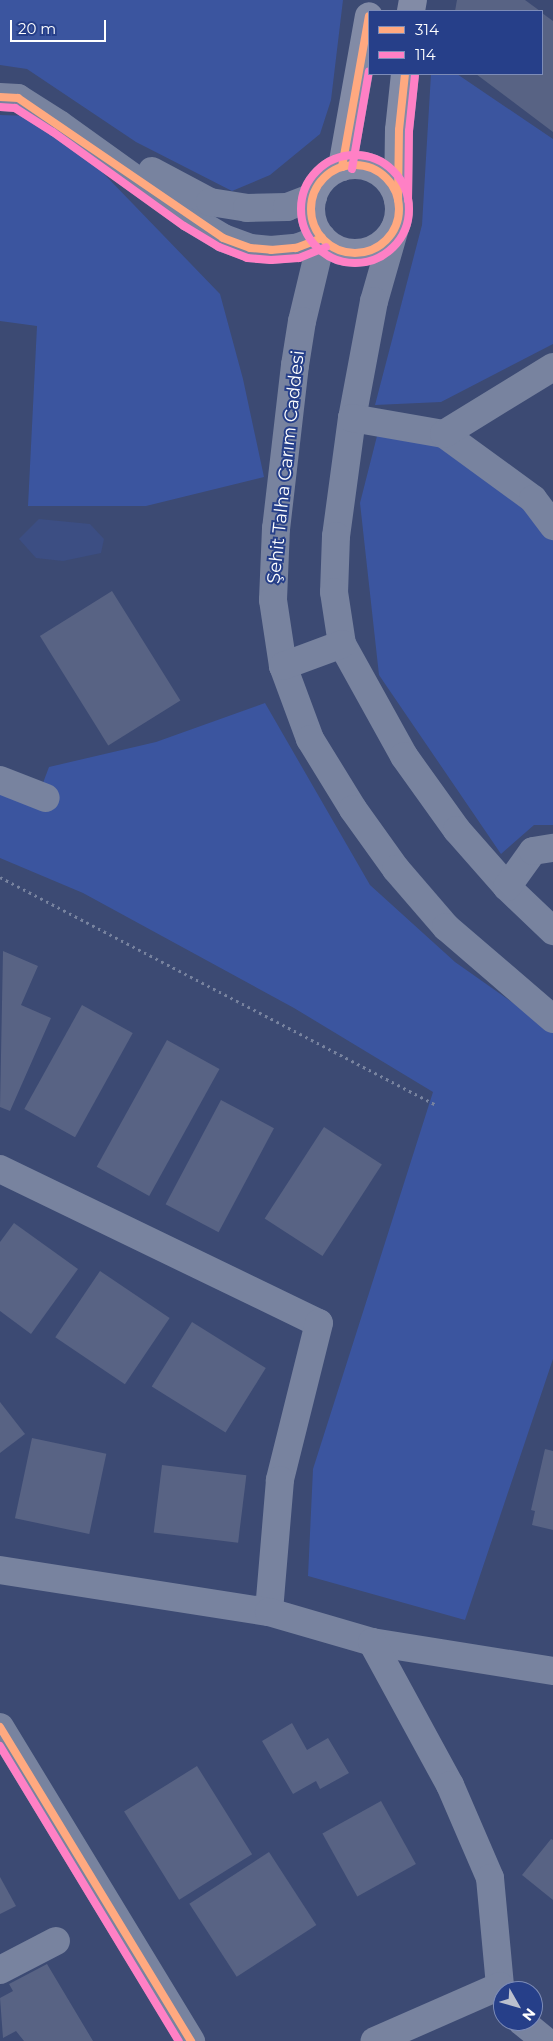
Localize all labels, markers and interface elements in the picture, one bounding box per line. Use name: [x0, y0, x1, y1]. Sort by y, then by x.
scale bar: [12, 10, 109, 42]
legend: [368, 10, 543, 75]
text: 20 m: [18, 19, 56, 38]
text: 314: [415, 20, 439, 39]
text: 114: [415, 45, 436, 64]
street label: Şehit Talha Carım Caddesi: [263, 349, 309, 585]
north arrow: [493, 1981, 543, 2031]
text: N: [518, 2005, 540, 2025]

